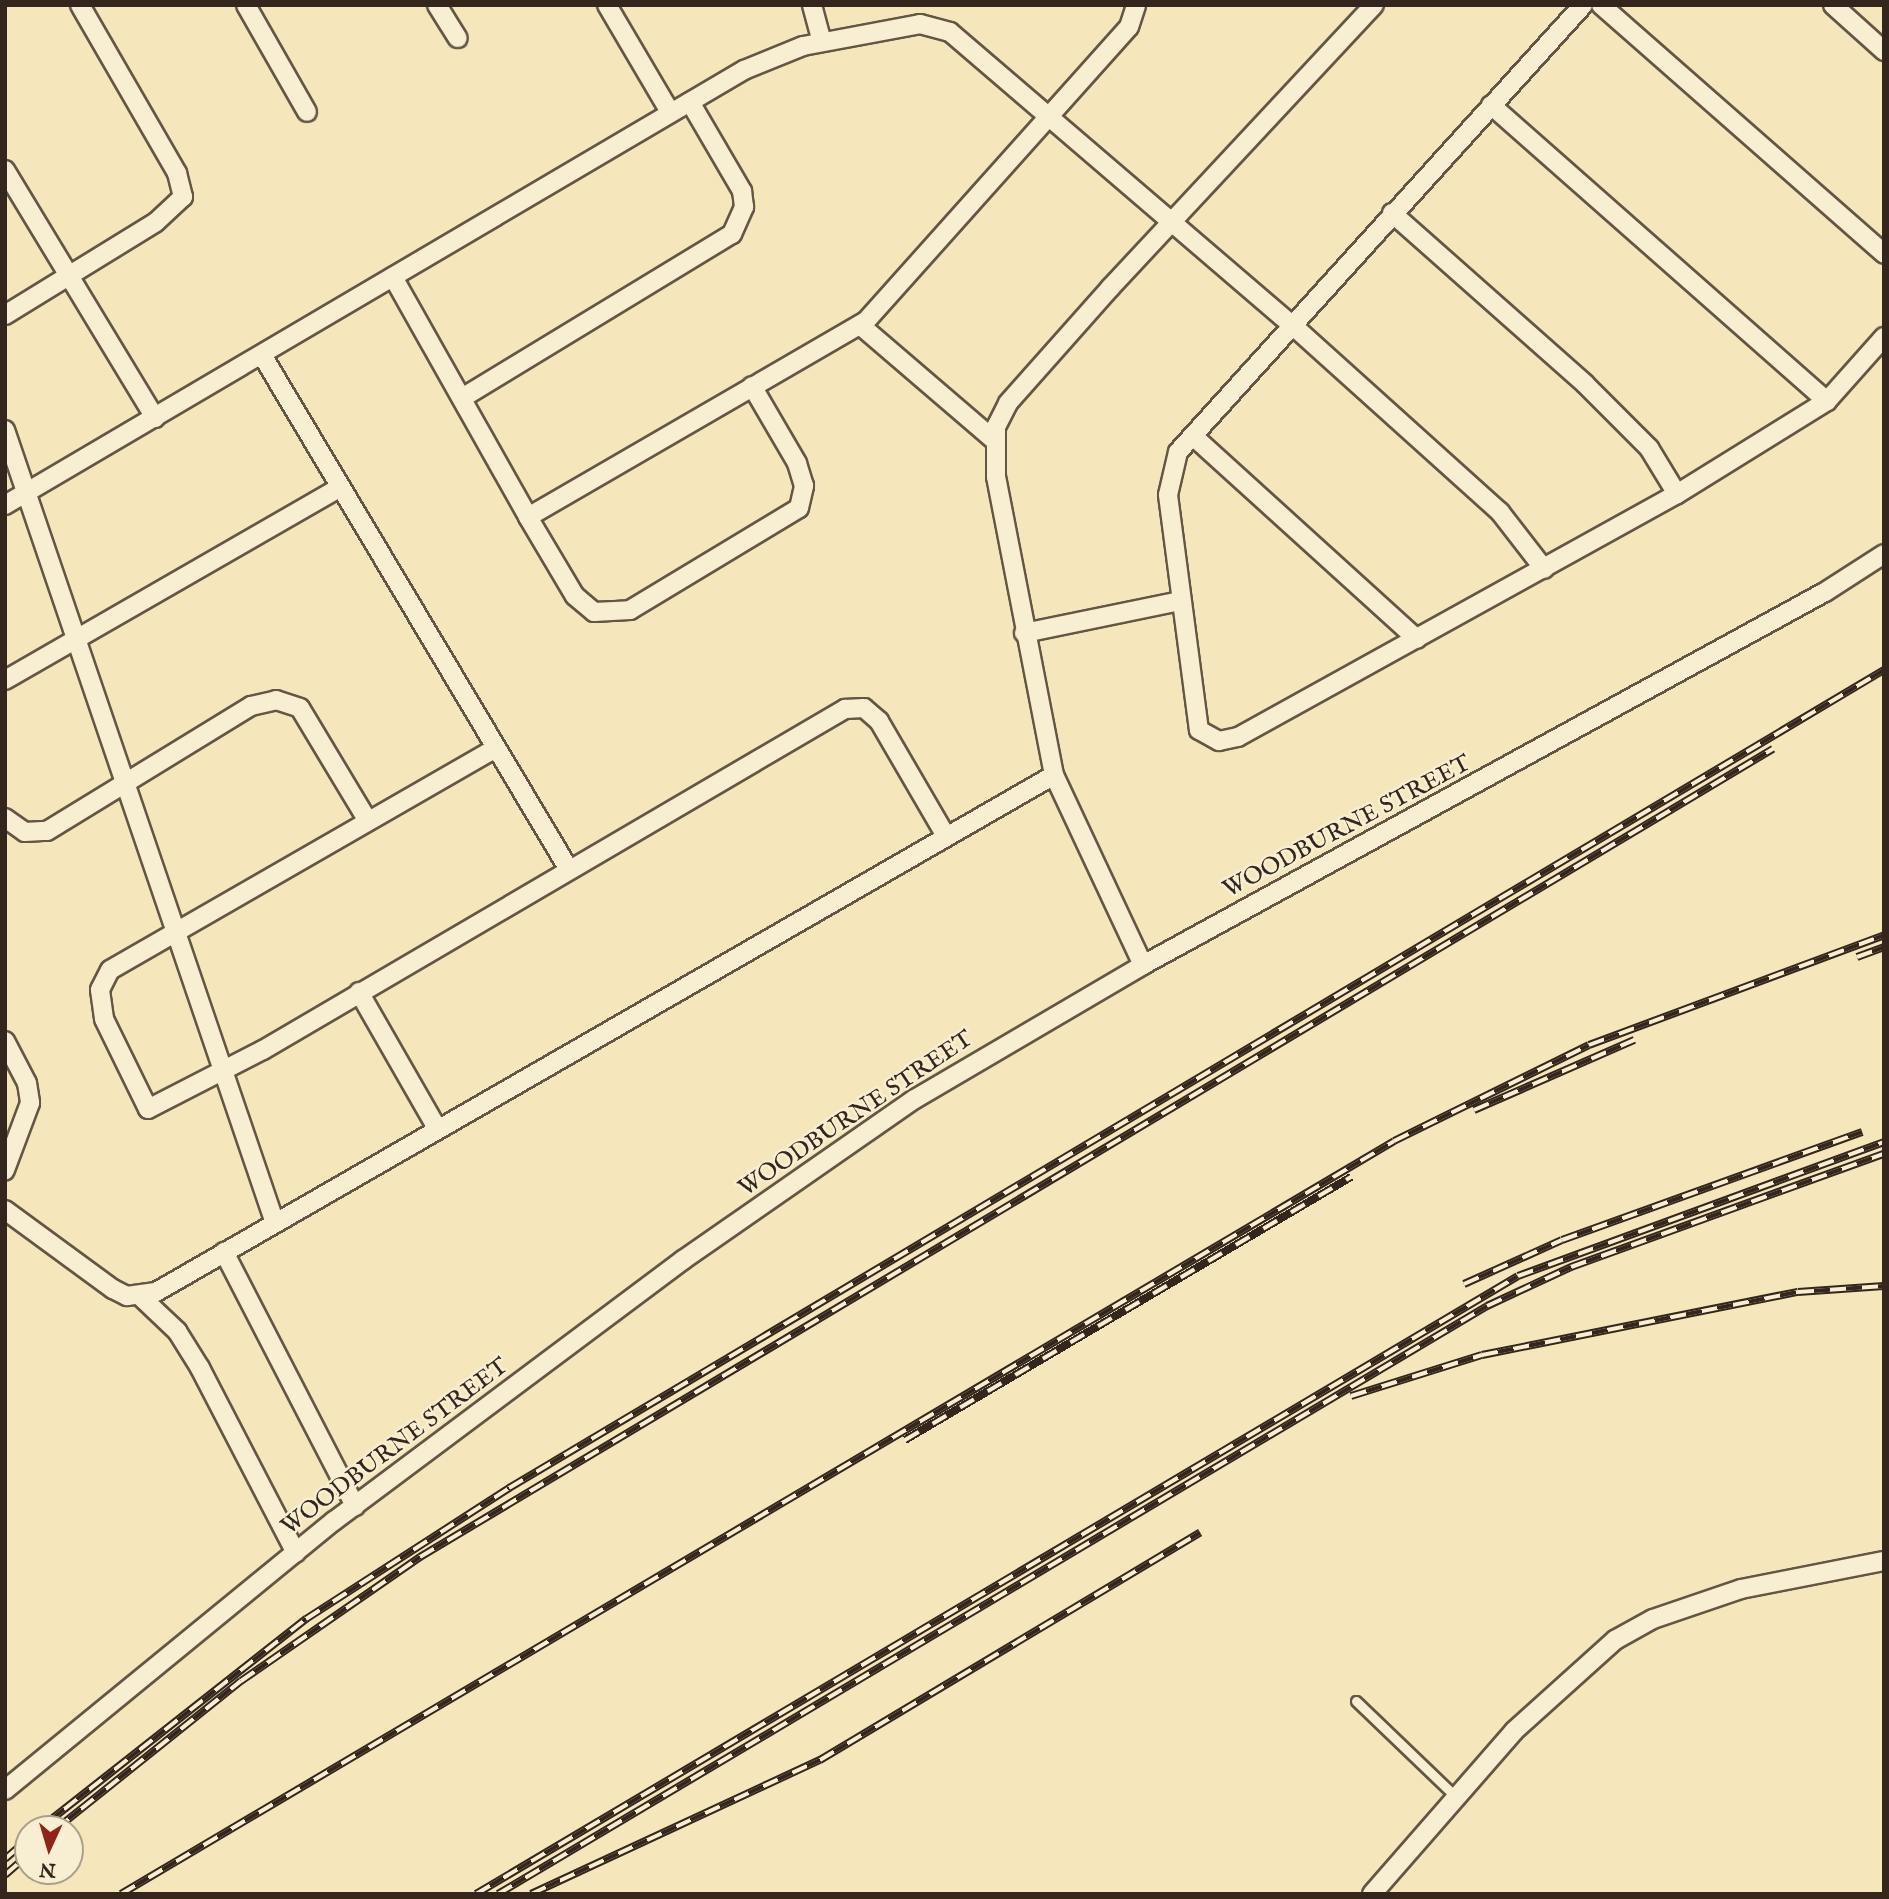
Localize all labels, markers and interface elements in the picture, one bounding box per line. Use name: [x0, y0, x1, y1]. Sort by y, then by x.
street label: WOODBURNE STREET: [1218, 749, 1476, 905]
street label: WOODBURNE STREET: [733, 1025, 979, 1203]
street label: WOODBURNE STREET: [276, 1352, 514, 1542]
north arrow: [14, 1815, 84, 1885]
text: N: [39, 1856, 57, 1881]

